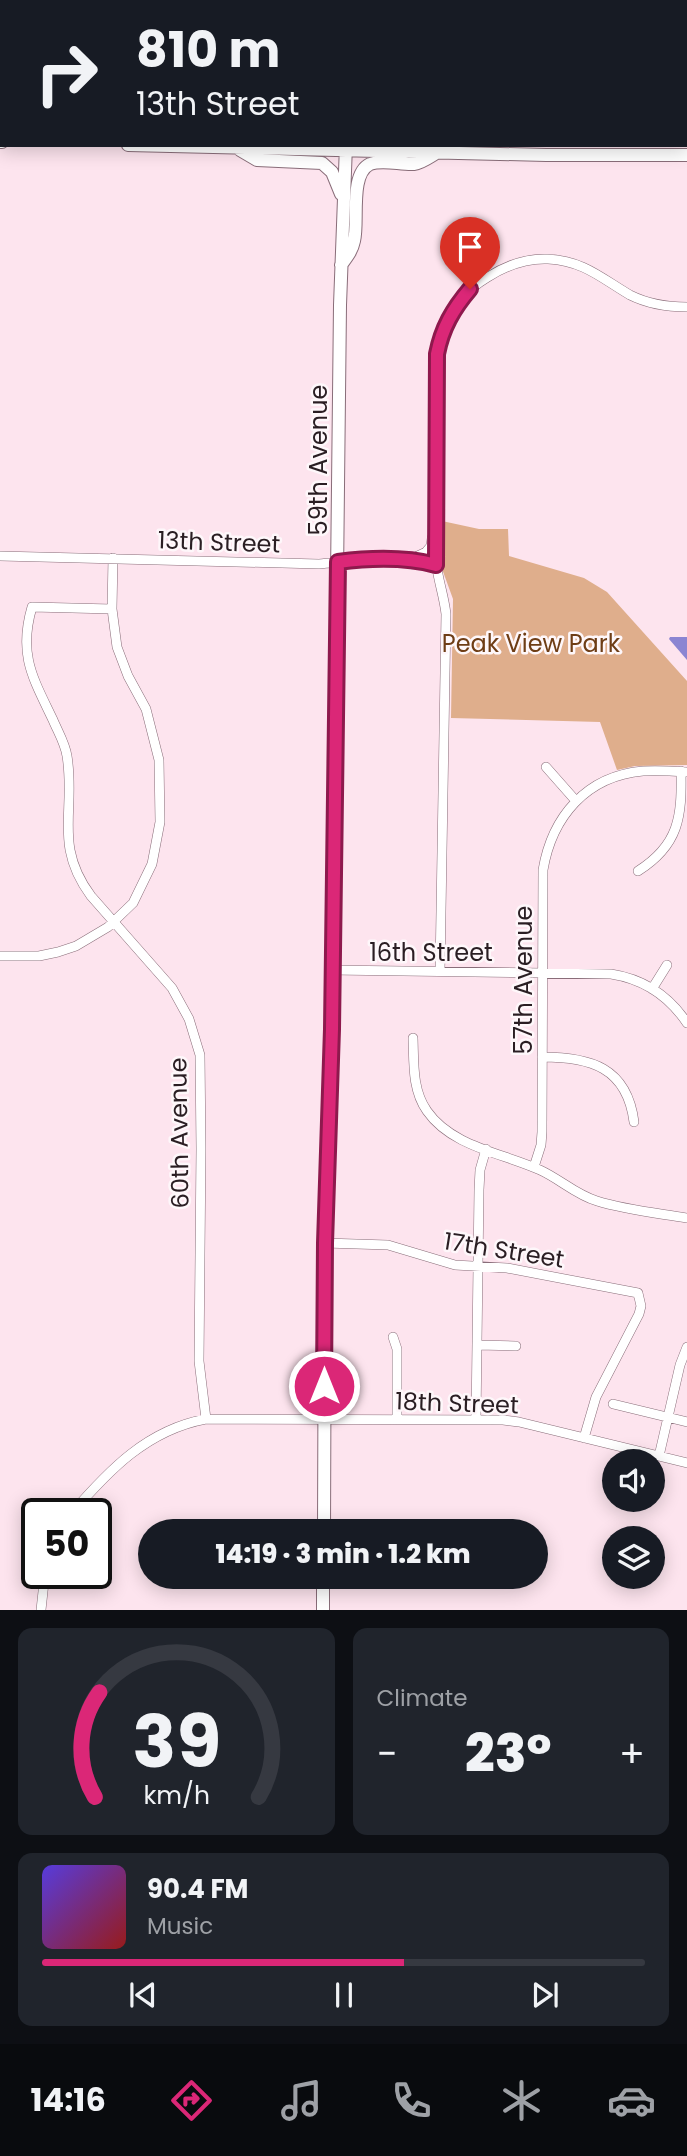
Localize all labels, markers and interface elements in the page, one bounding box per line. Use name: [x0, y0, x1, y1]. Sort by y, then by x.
text: 810 m: [136, 16, 280, 84]
icon: right: [21, 28, 112, 119]
text: 13th Street: [136, 81, 299, 126]
pin: [440, 217, 500, 289]
icon: arrive: [451, 228, 489, 266]
street label: 59th Avenue: [302, 385, 335, 535]
street label: 13th Street: [157, 523, 281, 561]
park label: Peak View Park: [442, 627, 621, 660]
street label: 57th Avenue: [507, 906, 540, 1054]
street label: 16th Street: [369, 936, 493, 969]
street label: 60th Avenue: [161, 1057, 197, 1209]
street label: 17th Street: [441, 1224, 567, 1276]
position arrow: [287, 1349, 361, 1423]
street label: 18th Street: [395, 1384, 519, 1422]
map controls: [602, 1449, 665, 1589]
button: sound: [602, 1449, 665, 1512]
speed limit sign: 50: [21, 1498, 112, 1589]
button: layers: [602, 1526, 665, 1589]
text: 14:19 · 3 min · 1.2 km: [215, 1536, 471, 1572]
text: Climate: [377, 1682, 467, 1714]
text: 39: [132, 1692, 221, 1793]
text: 23°: [465, 1717, 551, 1790]
text: −: [377, 1727, 397, 1780]
text: +: [619, 1727, 645, 1780]
text: km/h: [143, 1778, 210, 1813]
text: 90.4 FM: [147, 1871, 248, 1907]
text: Music: [147, 1910, 213, 1942]
icon: previous: [124, 1976, 162, 2014]
icon: pause: [325, 1976, 363, 2014]
icon: next: [526, 1976, 564, 2014]
icon: directions: [167, 2076, 216, 2125]
icon: music: [277, 2076, 326, 2125]
icon: phone: [387, 2076, 436, 2125]
icon: climate: [497, 2076, 546, 2125]
icon: car: [607, 2076, 656, 2125]
text: 14:16: [31, 2077, 106, 2122]

